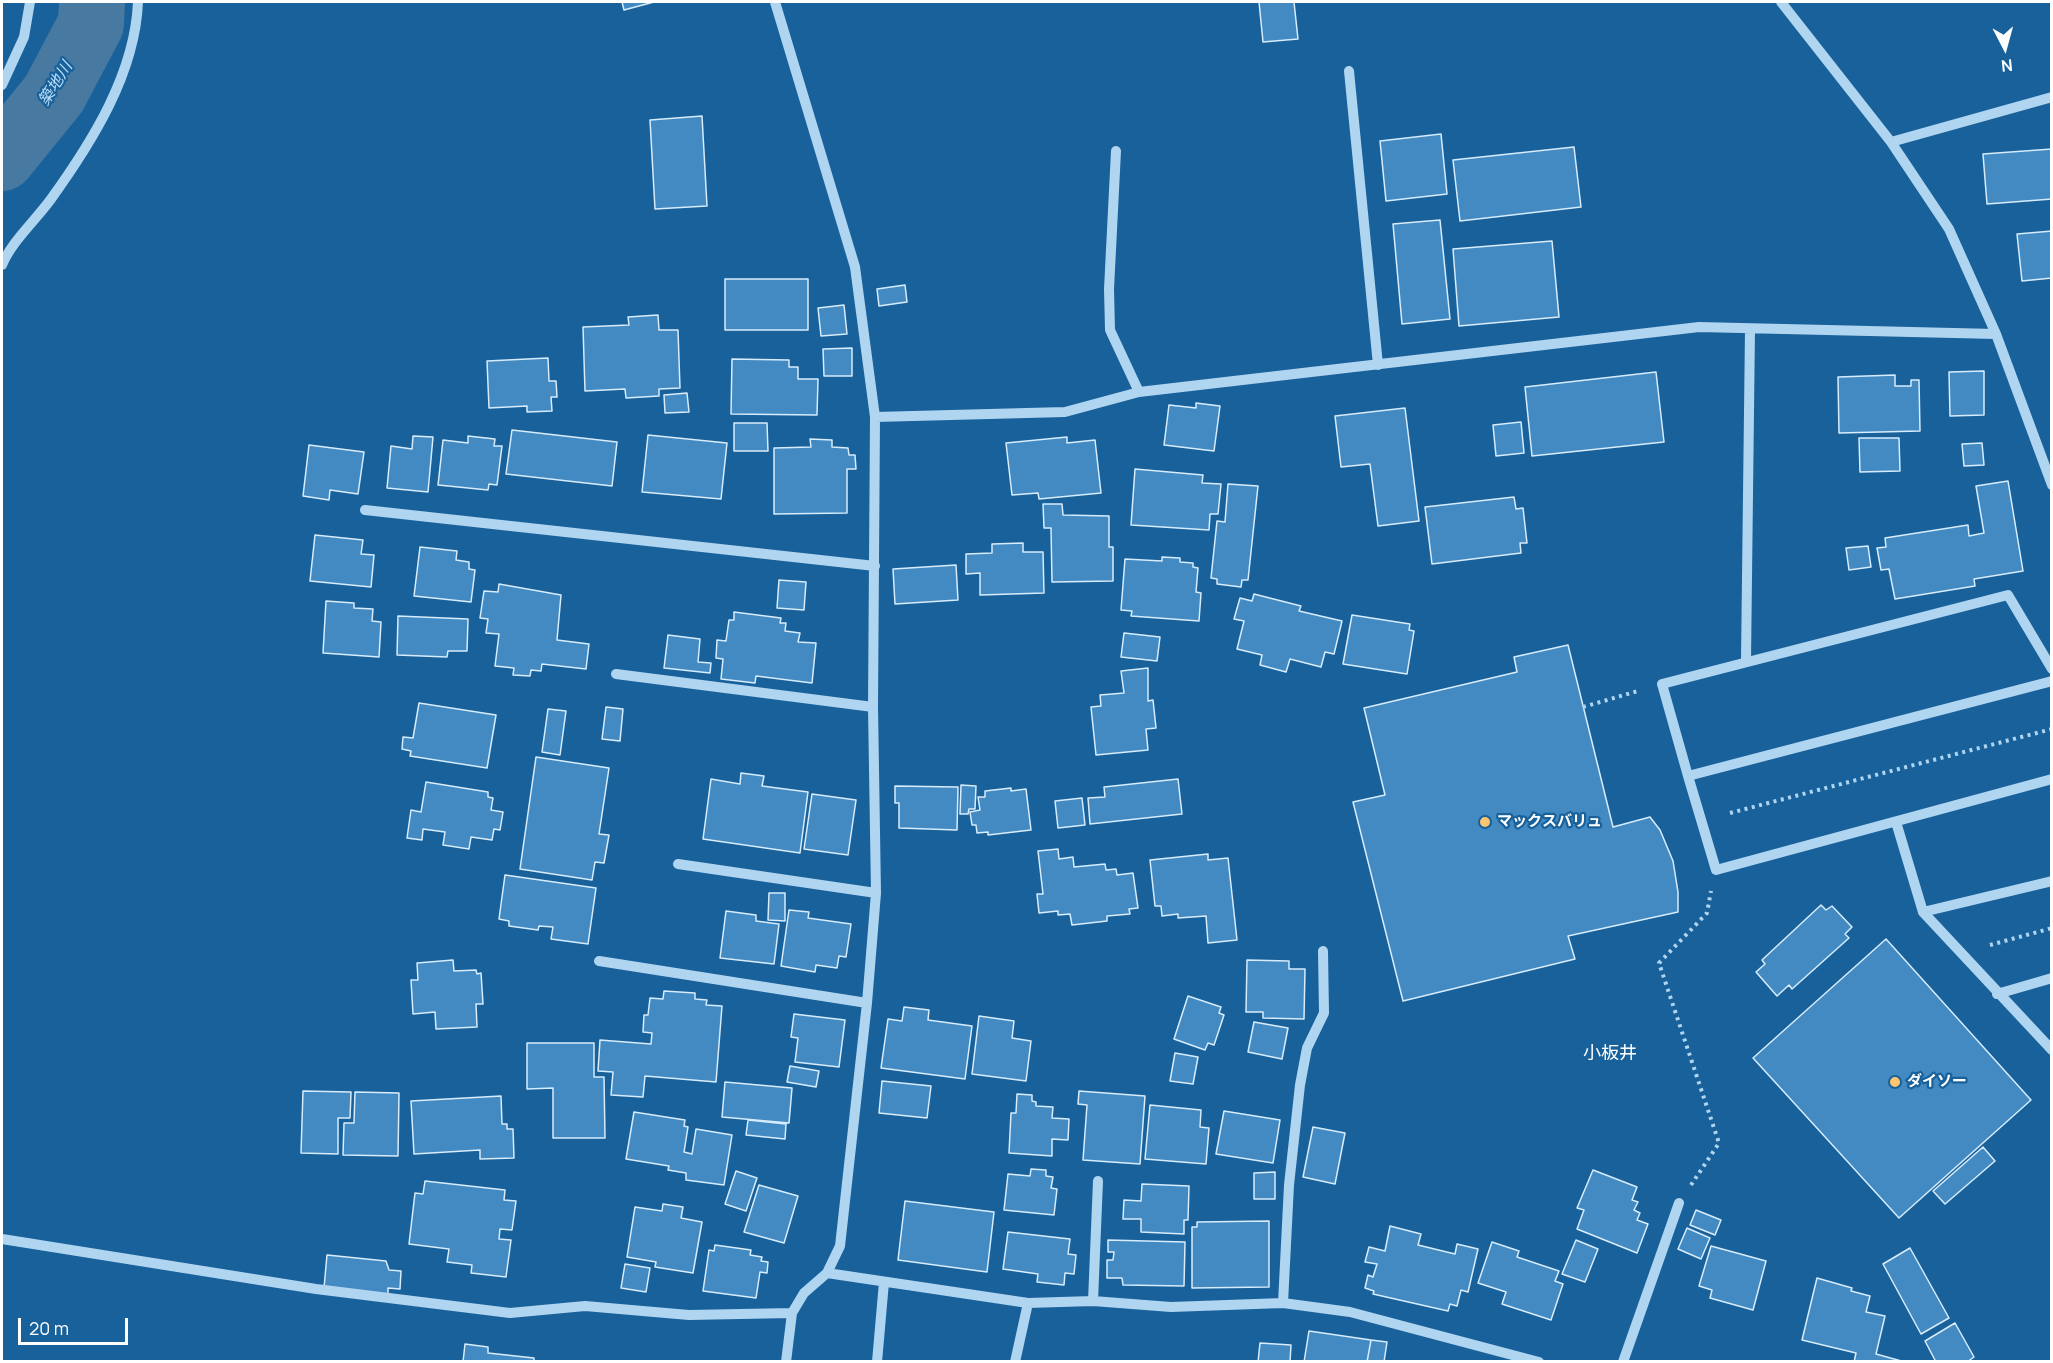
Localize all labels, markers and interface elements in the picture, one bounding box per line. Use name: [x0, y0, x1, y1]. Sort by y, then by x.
north arrow: [1975, 18, 2035, 78]
text: N: [2000, 54, 2014, 77]
water label: 築地川: [35, 59, 77, 109]
place label: マックスバリュ: [1497, 813, 1602, 831]
marker: マックスバリュ: [1478, 815, 1492, 829]
district label: 小板井: [1583, 1043, 1637, 1065]
place label: ダイソー: [1907, 1073, 1967, 1091]
marker: ダイソー: [1888, 1075, 1902, 1089]
scale bar: [21, 1306, 130, 1344]
text: 20 m: [29, 1316, 69, 1340]

